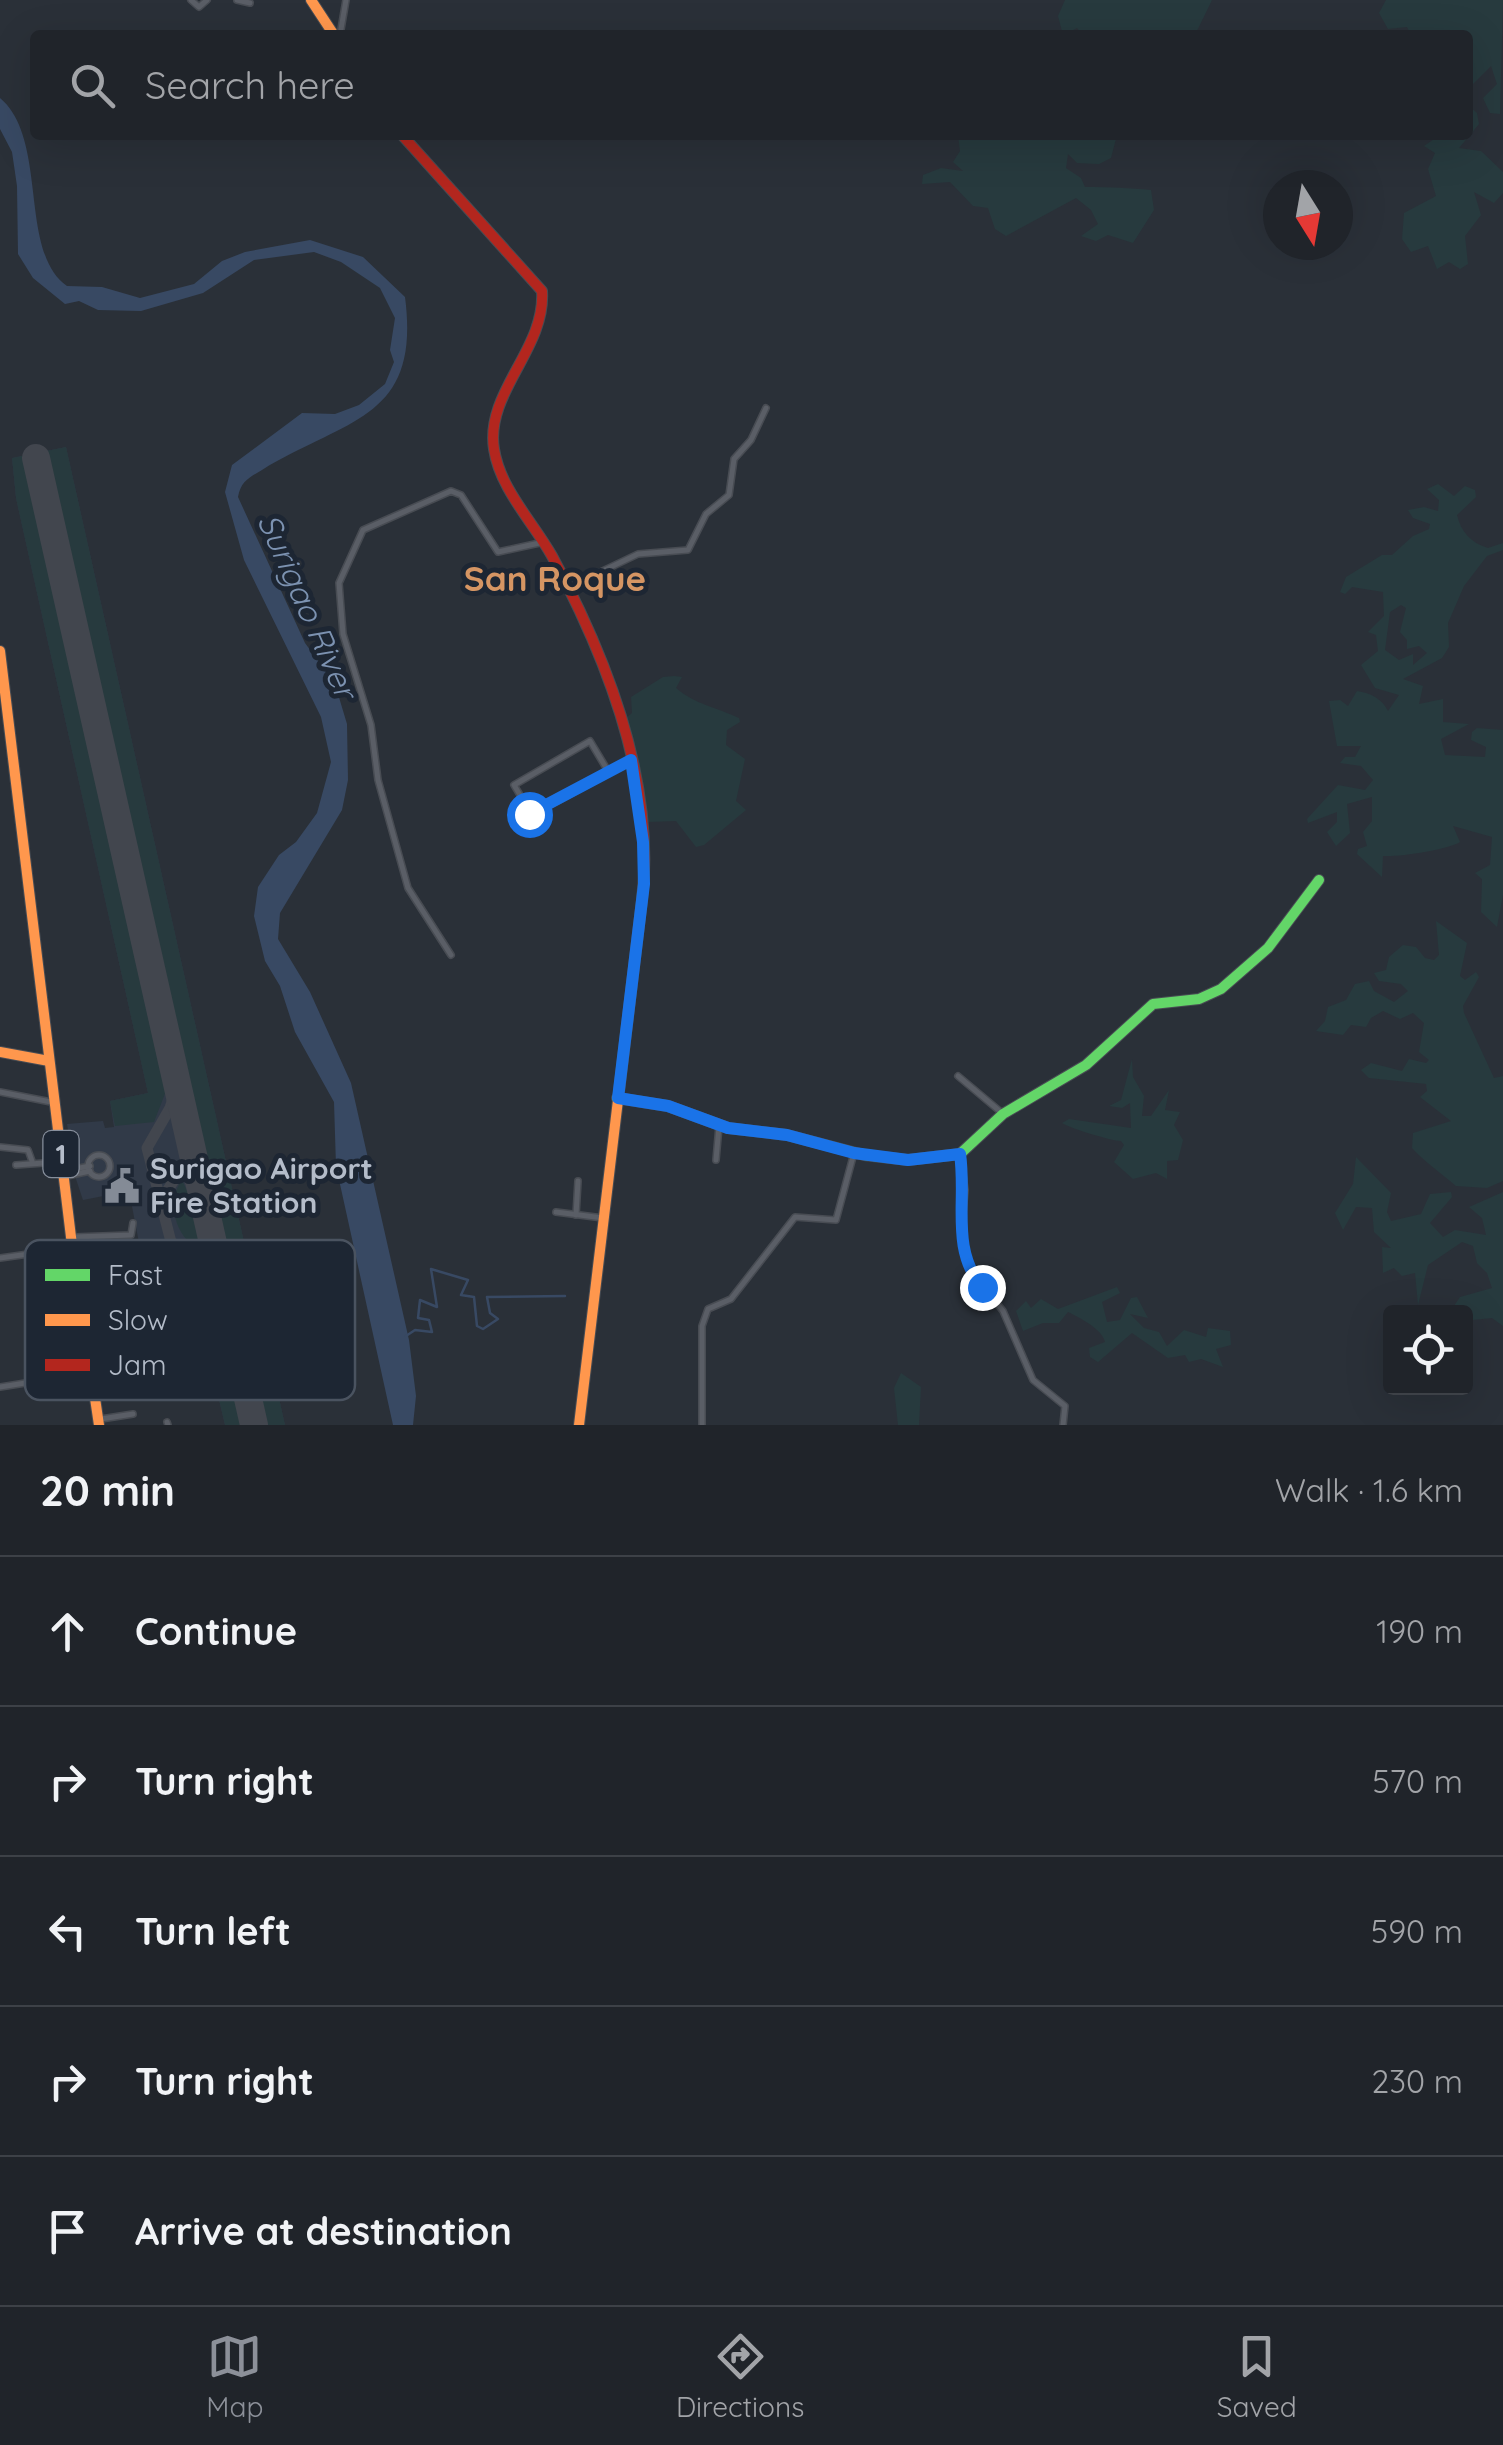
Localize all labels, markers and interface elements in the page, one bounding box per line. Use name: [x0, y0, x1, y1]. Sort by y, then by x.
search box: [30, 30, 1473, 140]
icon: search: [65, 58, 120, 113]
text: Search here: [145, 61, 355, 109]
north arrow: [1263, 170, 1353, 260]
water label: Surigao River: [249, 507, 368, 708]
district label: San Roque: [464, 556, 646, 600]
route start: [507, 792, 553, 838]
road number: 1: [44, 1131, 78, 1177]
place label: Surigao Airport Fire Station: [150, 1149, 373, 1221]
public building icon: Surigao Airport Fire Station: [103, 1167, 141, 1205]
legend: [25, 1240, 355, 1400]
text: Fast: [108, 1257, 163, 1292]
route end: [960, 1265, 1006, 1311]
text: Slow: [108, 1302, 168, 1337]
map controls: [1383, 1305, 1473, 1395]
button: locate: [1383, 1305, 1473, 1395]
text: Jam: [108, 1347, 167, 1382]
text: 20 min: [40, 1464, 175, 1517]
text: Walk · 1.6 km: [1275, 1470, 1463, 1510]
icon: ahead: [40, 1604, 95, 1659]
text: Continue: [135, 1607, 297, 1655]
text: 190 m: [1376, 1611, 1463, 1651]
icon: right: [40, 1754, 95, 1809]
text: Turn right: [135, 1757, 314, 1805]
text: 570 m: [1372, 1761, 1463, 1801]
icon: left: [40, 1904, 95, 1959]
text: Turn left: [135, 1907, 291, 1955]
text: 590 m: [1371, 1911, 1463, 1951]
icon: right: [40, 2054, 95, 2109]
text: Turn right: [135, 2057, 314, 2105]
text: 230 m: [1372, 2061, 1463, 2101]
icon: arrive: [40, 2204, 95, 2259]
text: Arrive at destination: [135, 2207, 512, 2255]
tab: Map: [206, 2329, 263, 2424]
tab: Directions: [676, 2329, 804, 2424]
tab: Saved: [1217, 2329, 1297, 2424]

